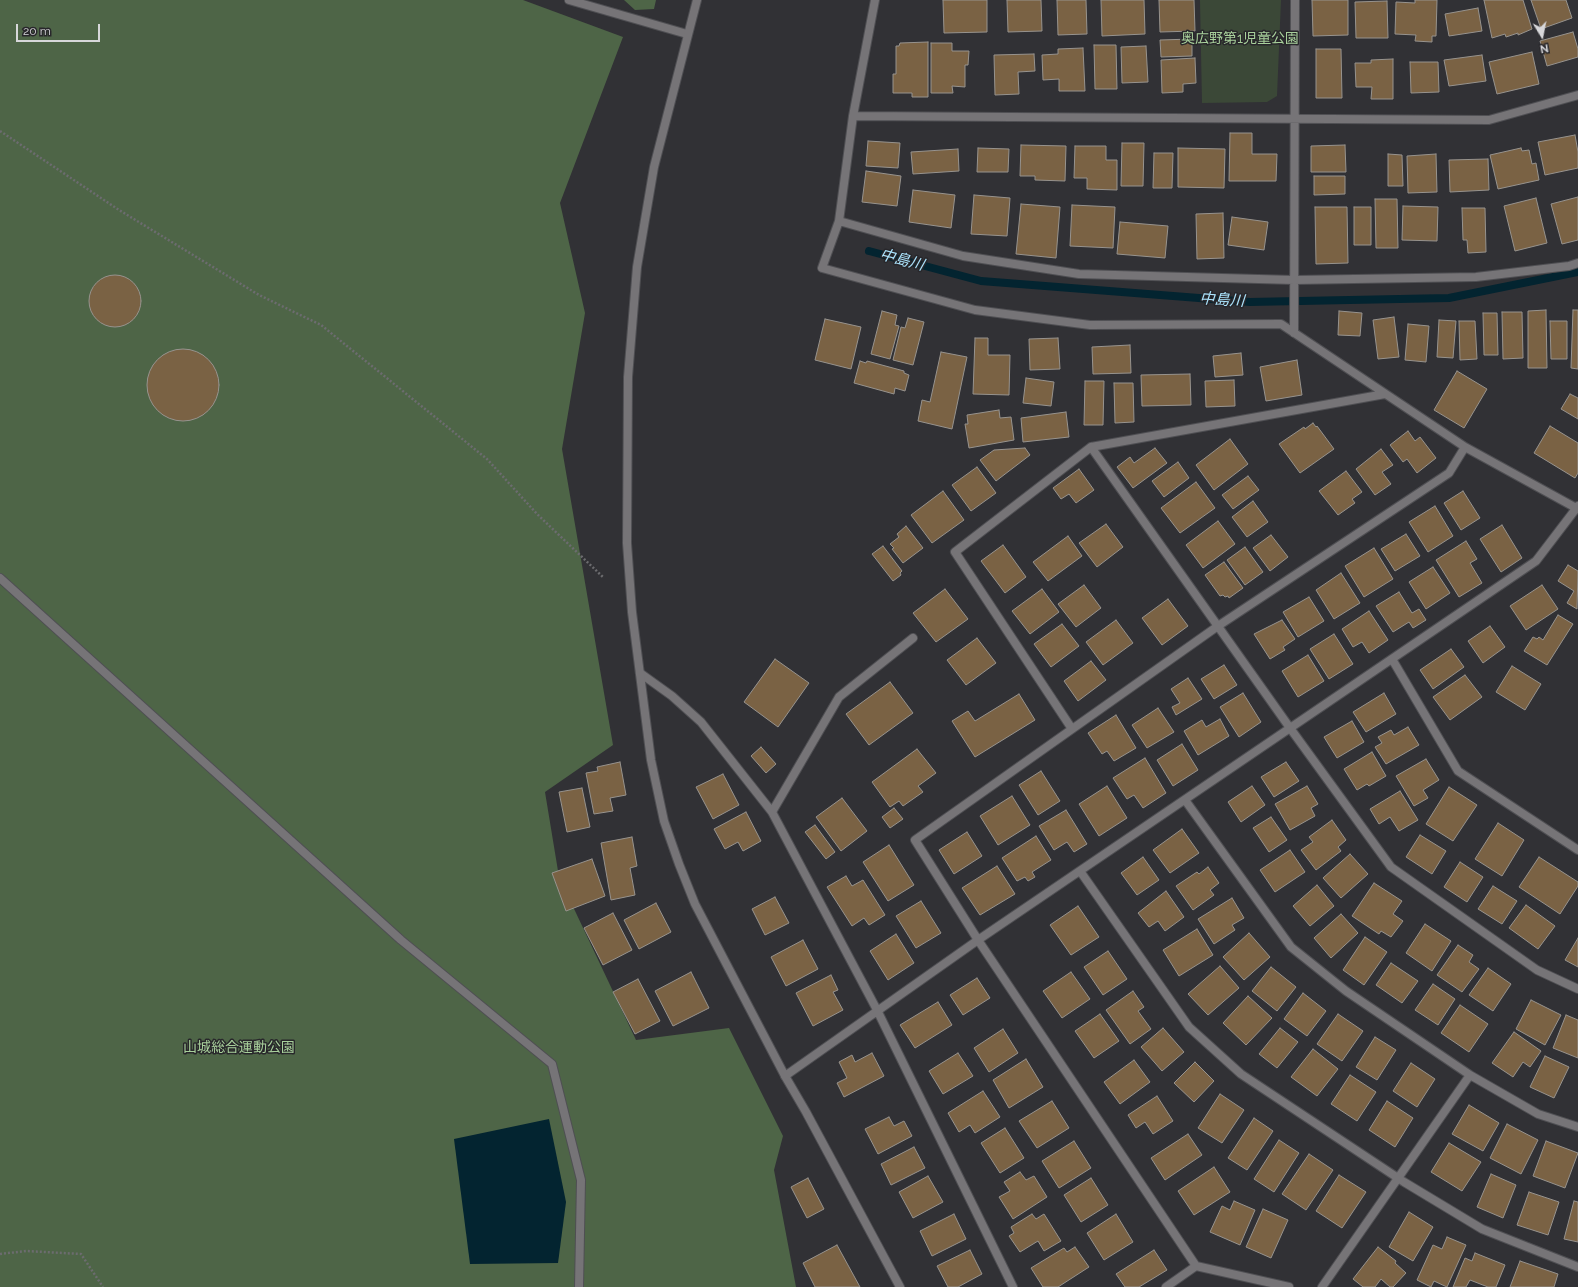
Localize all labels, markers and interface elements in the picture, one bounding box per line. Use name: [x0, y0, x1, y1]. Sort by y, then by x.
scale bar: [18, 16, 102, 42]
north arrow: [1522, 16, 1562, 56]
text: 20 m: [23, 24, 51, 38]
park label: 奥広野第1児童公園: [1181, 31, 1299, 47]
text: N: [1539, 41, 1549, 55]
water label: 中島川: [878, 245, 926, 275]
water label: 中島川: [1199, 289, 1245, 311]
park label: 山城総合運動公園: [183, 1040, 295, 1056]

